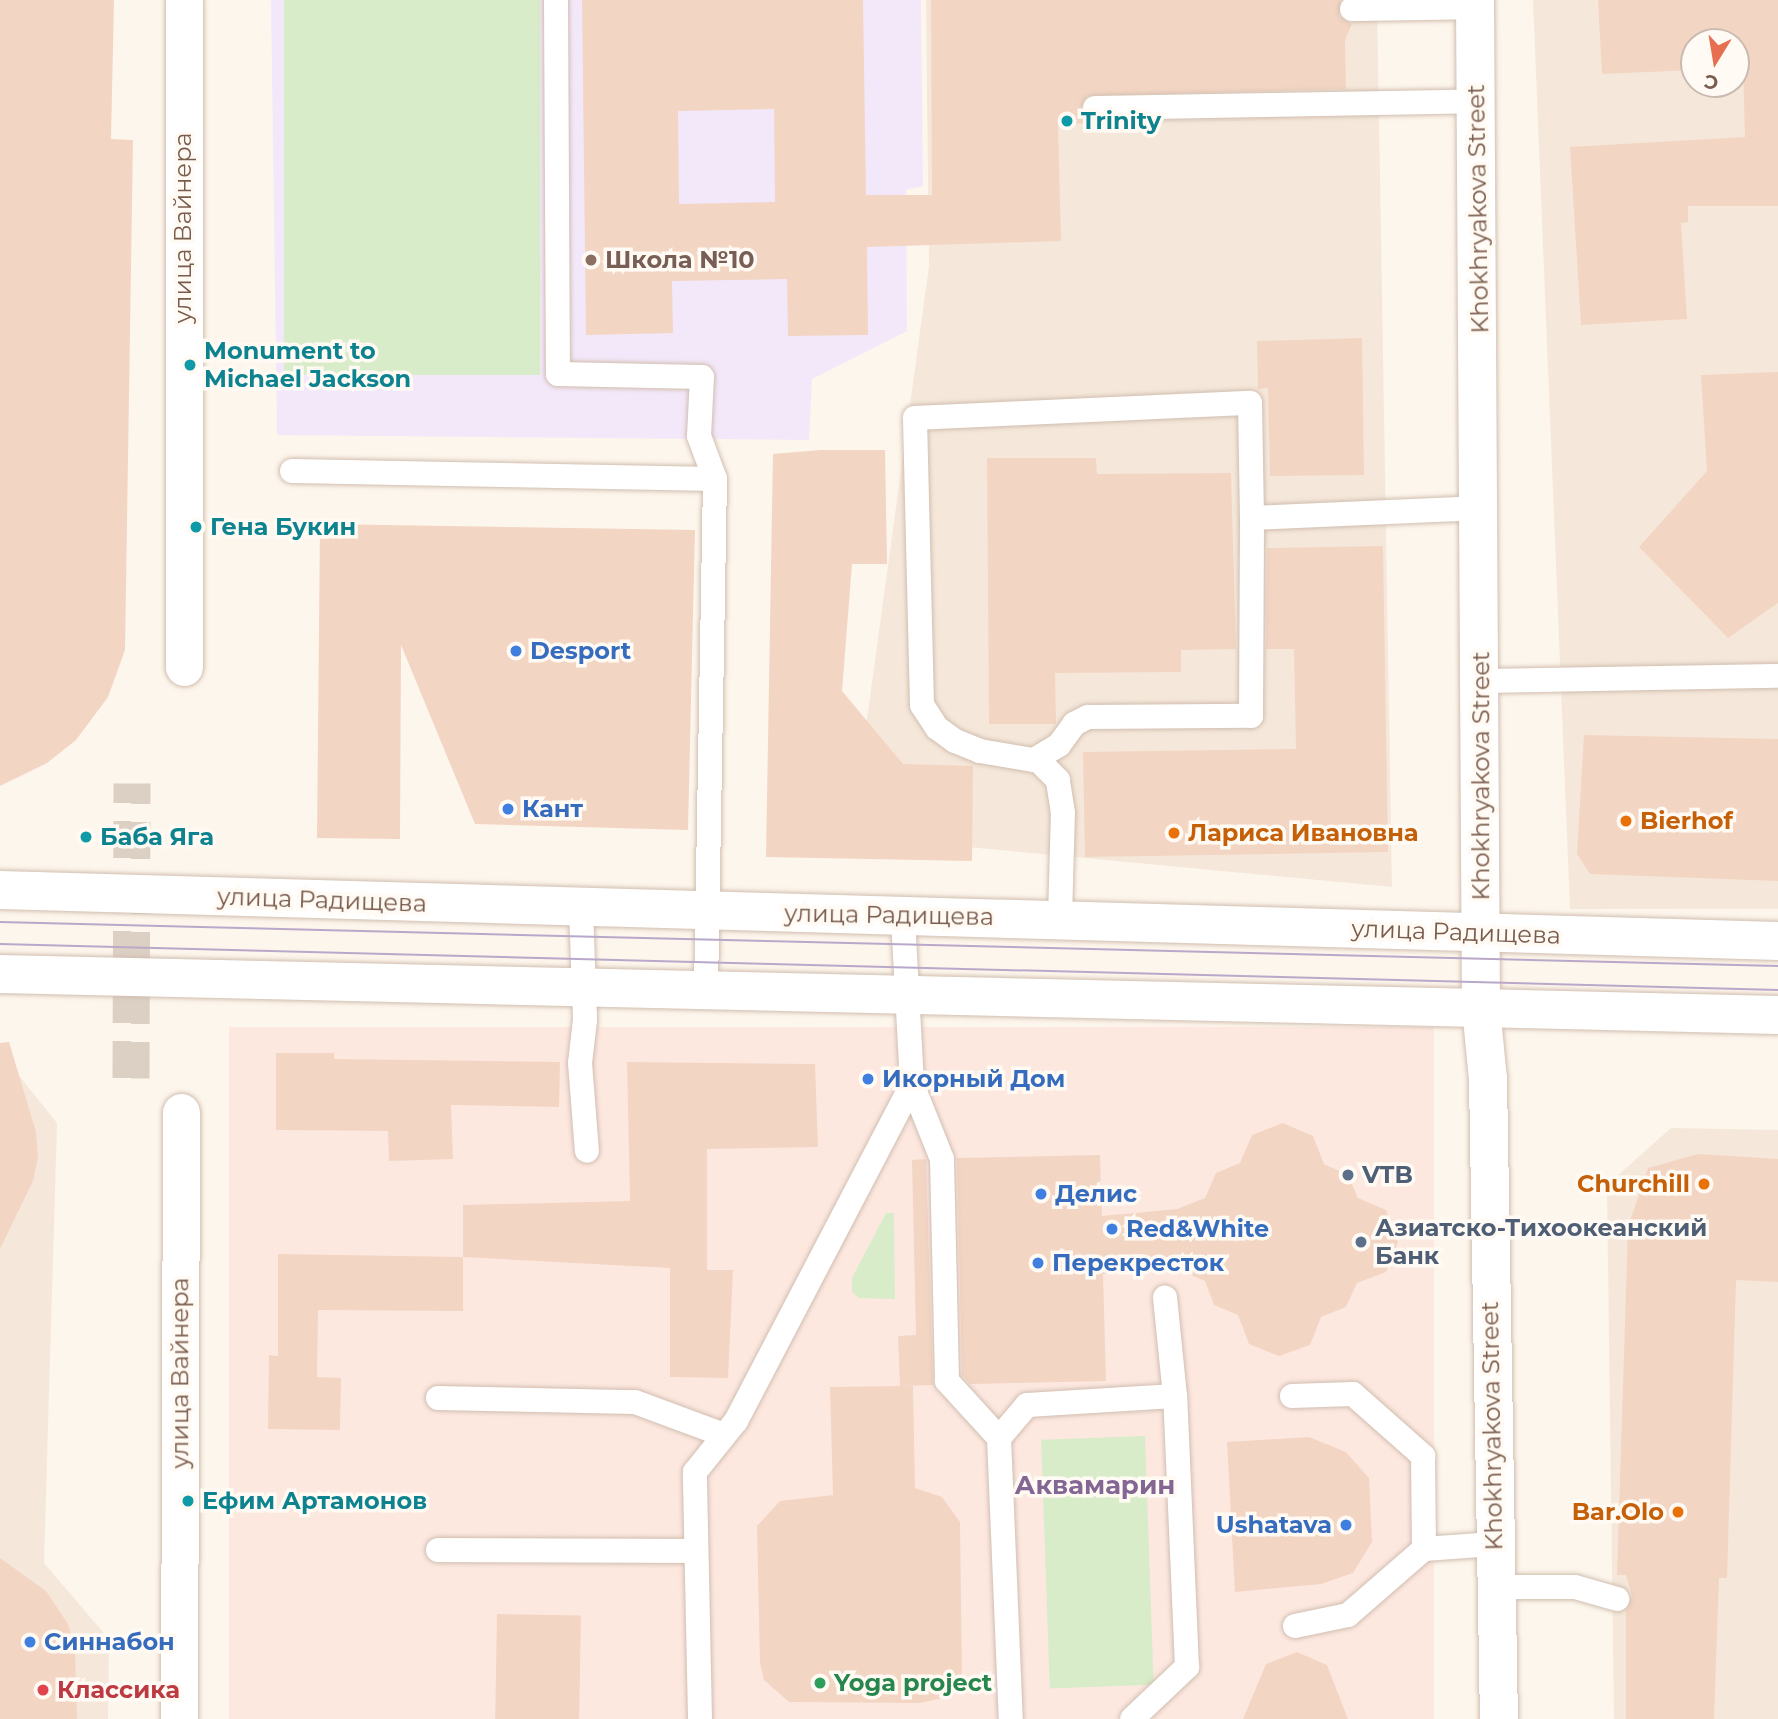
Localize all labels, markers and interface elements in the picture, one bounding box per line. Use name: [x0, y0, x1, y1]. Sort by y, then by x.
north arrow: [1680, 28, 1750, 98]
text: С: [1702, 70, 1720, 95]
street label: Khokhryakova Street: [1461, 84, 1495, 334]
place label: Trinity: [1081, 107, 1161, 135]
marker: Trinity: [1059, 113, 1075, 129]
street label: улица Вайнера: [169, 132, 197, 324]
place label: Школа №10: [605, 246, 755, 274]
marker: Школа №10: [583, 252, 599, 268]
place label: Monument to Michael Jackson: [204, 337, 411, 393]
marker: Monument to Michael Jackson: [182, 357, 198, 373]
place label: Гена Букин: [210, 513, 356, 541]
marker: Гена Букин: [188, 519, 204, 535]
place label: Desport: [530, 637, 631, 665]
marker: Desport: [508, 643, 524, 659]
street label: Khokhryakova Street: [1467, 651, 1495, 901]
place label: Кант: [522, 795, 583, 823]
marker: Кант: [500, 801, 516, 817]
place label: Bierhof: [1640, 807, 1733, 835]
marker: Bierhof: [1618, 813, 1634, 829]
place label: Лариса Ивановна: [1188, 819, 1418, 847]
place label: Баба Яга: [100, 823, 214, 851]
marker: Лариса Ивановна: [1166, 825, 1182, 841]
marker: Баба Яга: [78, 829, 94, 845]
street label: улица Радищева: [217, 882, 427, 918]
street label: улица Радищева: [784, 899, 994, 931]
street label: улица Радищева: [1351, 914, 1561, 950]
place label: Икорный Дом: [882, 1065, 1065, 1093]
marker: Икорный Дом: [860, 1071, 876, 1087]
place label: VTB: [1362, 1161, 1413, 1189]
marker: VTB: [1340, 1167, 1356, 1183]
place label: Churchill: [1577, 1170, 1690, 1198]
marker: Churchill: [1696, 1176, 1712, 1192]
place label: Делис: [1055, 1180, 1137, 1208]
marker: Делис: [1033, 1186, 1049, 1202]
place label: Азиатско-Тихоокеанский Банк: [1375, 1214, 1707, 1270]
place label: Red&White: [1126, 1215, 1269, 1243]
marker: Red&White: [1104, 1221, 1120, 1237]
marker: Азиатско-Тихоокеанский Банк: [1353, 1234, 1369, 1250]
place label: Перекресток: [1052, 1249, 1224, 1277]
marker: Перекресток: [1030, 1255, 1046, 1271]
street label: улица Вайнера: [166, 1277, 194, 1469]
street label: Khokhryakova Street: [1475, 1301, 1509, 1551]
district label: Аквамарин: [1015, 1470, 1175, 1502]
place label: Ефим Артамонов: [202, 1487, 427, 1515]
marker: Ефим Артамонов: [180, 1493, 196, 1509]
place label: Bar.Olo: [1572, 1498, 1664, 1526]
marker: Bar.Olo: [1670, 1504, 1686, 1520]
place label: Ushatava: [1216, 1511, 1332, 1539]
marker: Ushatava: [1338, 1517, 1354, 1533]
place label: Синнабон: [44, 1628, 175, 1656]
marker: Синнабон: [22, 1634, 38, 1650]
place label: Yoga projeсt: [834, 1669, 992, 1697]
marker: Yoga projeсt: [812, 1675, 828, 1691]
place label: Классика: [57, 1676, 180, 1704]
marker: Классика: [35, 1682, 51, 1698]

